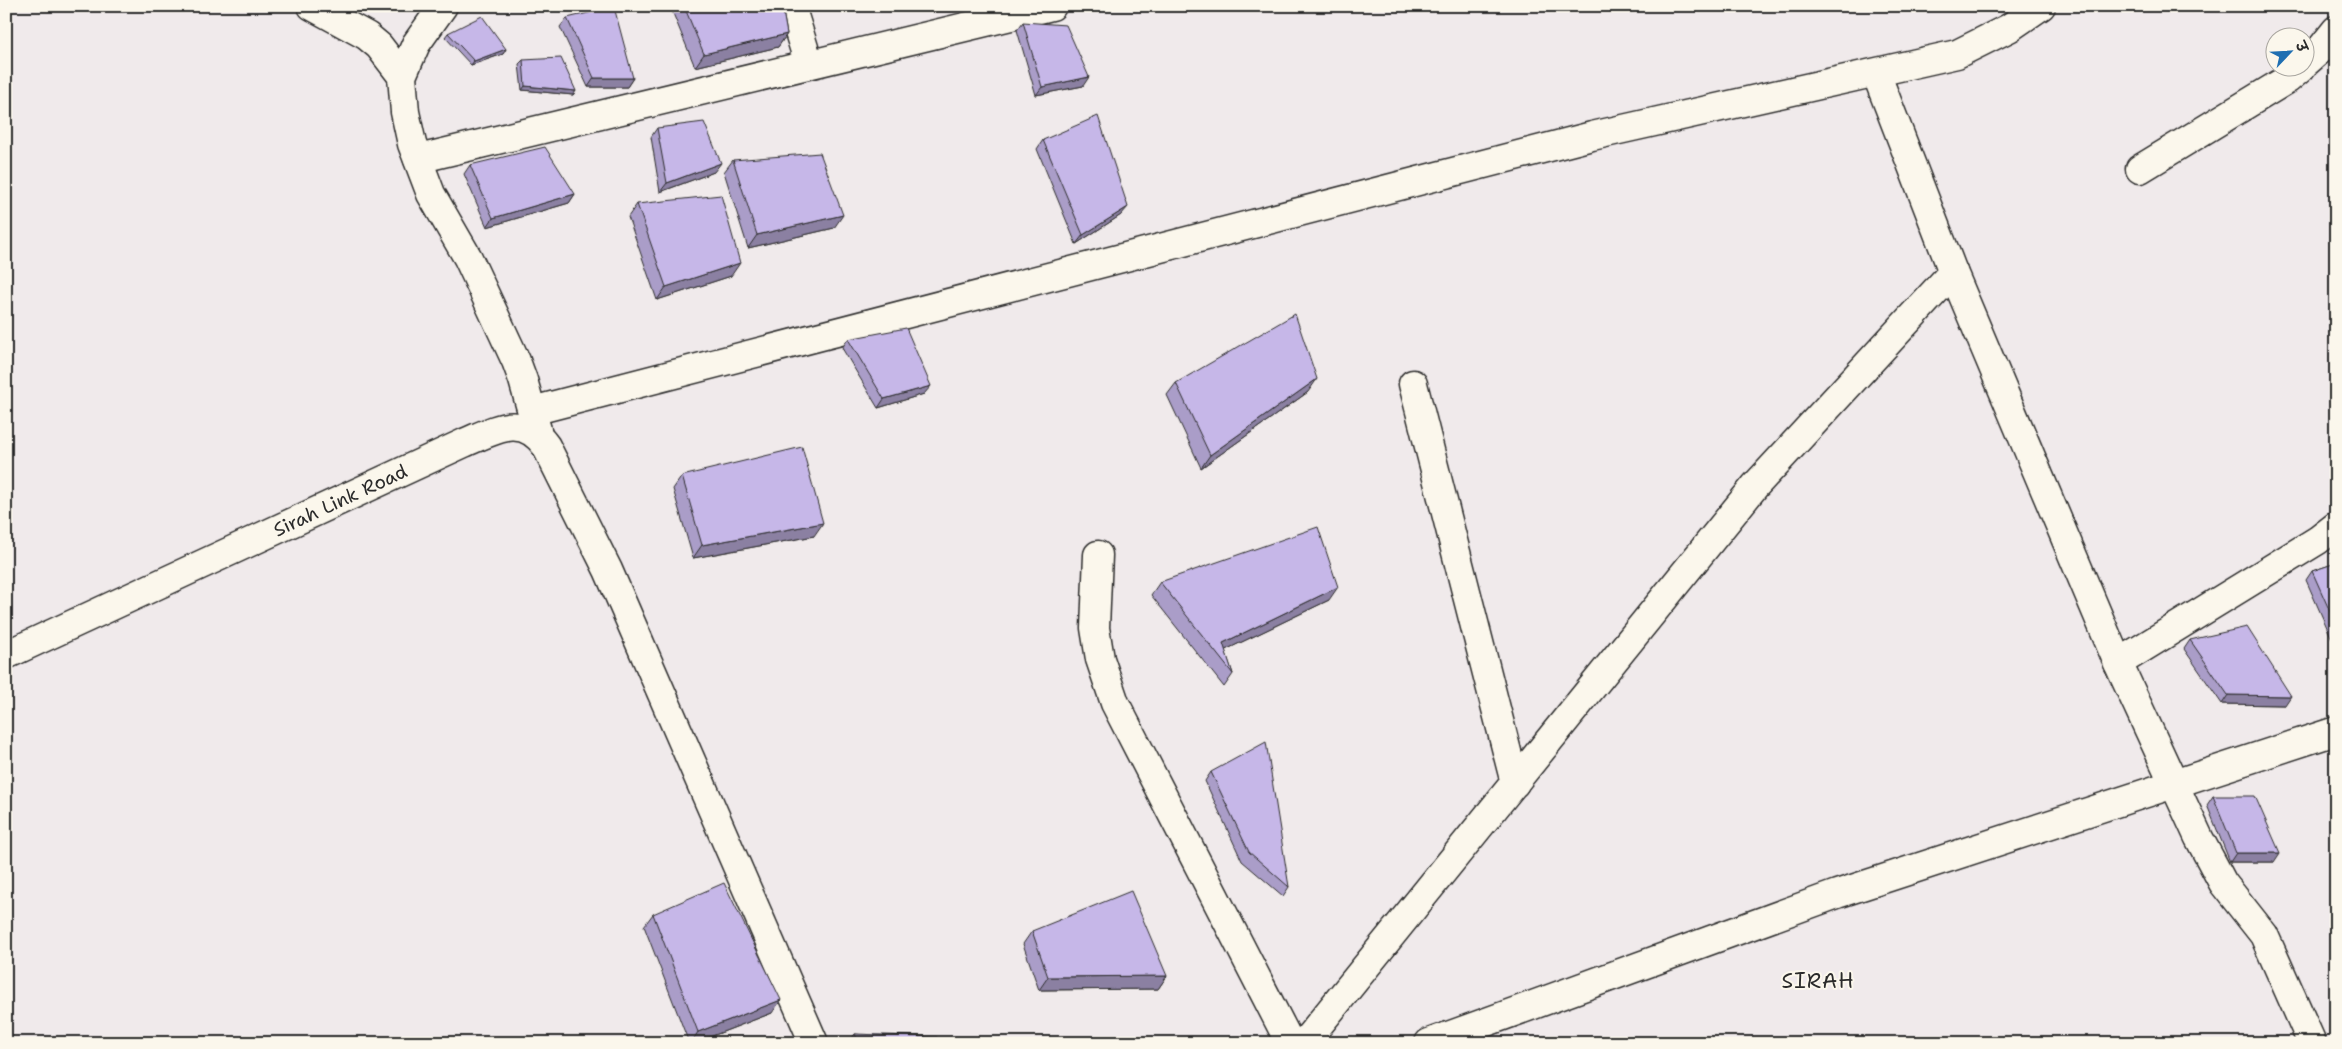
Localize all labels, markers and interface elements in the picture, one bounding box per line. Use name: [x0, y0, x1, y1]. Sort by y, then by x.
north arrow: [2264, 28, 2314, 78]
text: उ: [2291, 37, 2313, 56]
street label: Sirah Link Road: [269, 458, 411, 542]
district label: SIRAH: [1781, 967, 1855, 995]

